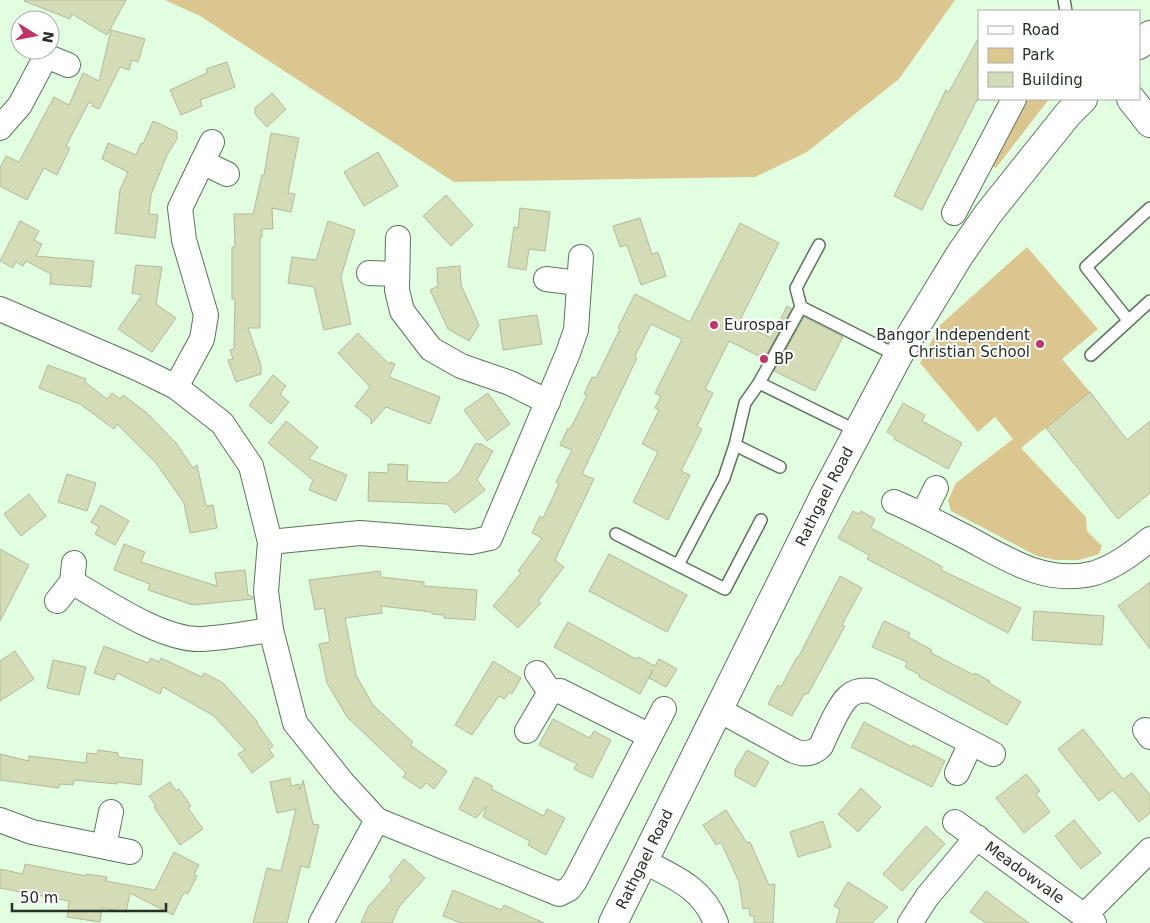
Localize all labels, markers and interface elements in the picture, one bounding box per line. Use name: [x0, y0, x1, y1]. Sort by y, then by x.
north arrow: [10, 10, 60, 60]
legend: [978, 10, 1140, 100]
text: Road: [1022, 21, 1060, 39]
text: N: [39, 30, 57, 44]
text: Park: [1022, 46, 1055, 64]
text: Building: [1022, 71, 1083, 89]
place label: Eurospar: [724, 316, 792, 334]
marker: Eurospar: [708, 319, 720, 331]
place label: Bangor Independent Christian School: [876, 326, 1030, 361]
marker: Bangor Independent Christian School: [1034, 338, 1046, 350]
place label: BP: [774, 350, 793, 368]
marker: BP: [758, 353, 770, 365]
street label: Rathgael Road: [792, 444, 857, 549]
street label: Rathgael Road: [612, 806, 677, 912]
street label: Meadowvale: [981, 838, 1068, 907]
scale bar: [12, 880, 166, 912]
text: 50 m: [20, 889, 58, 907]

